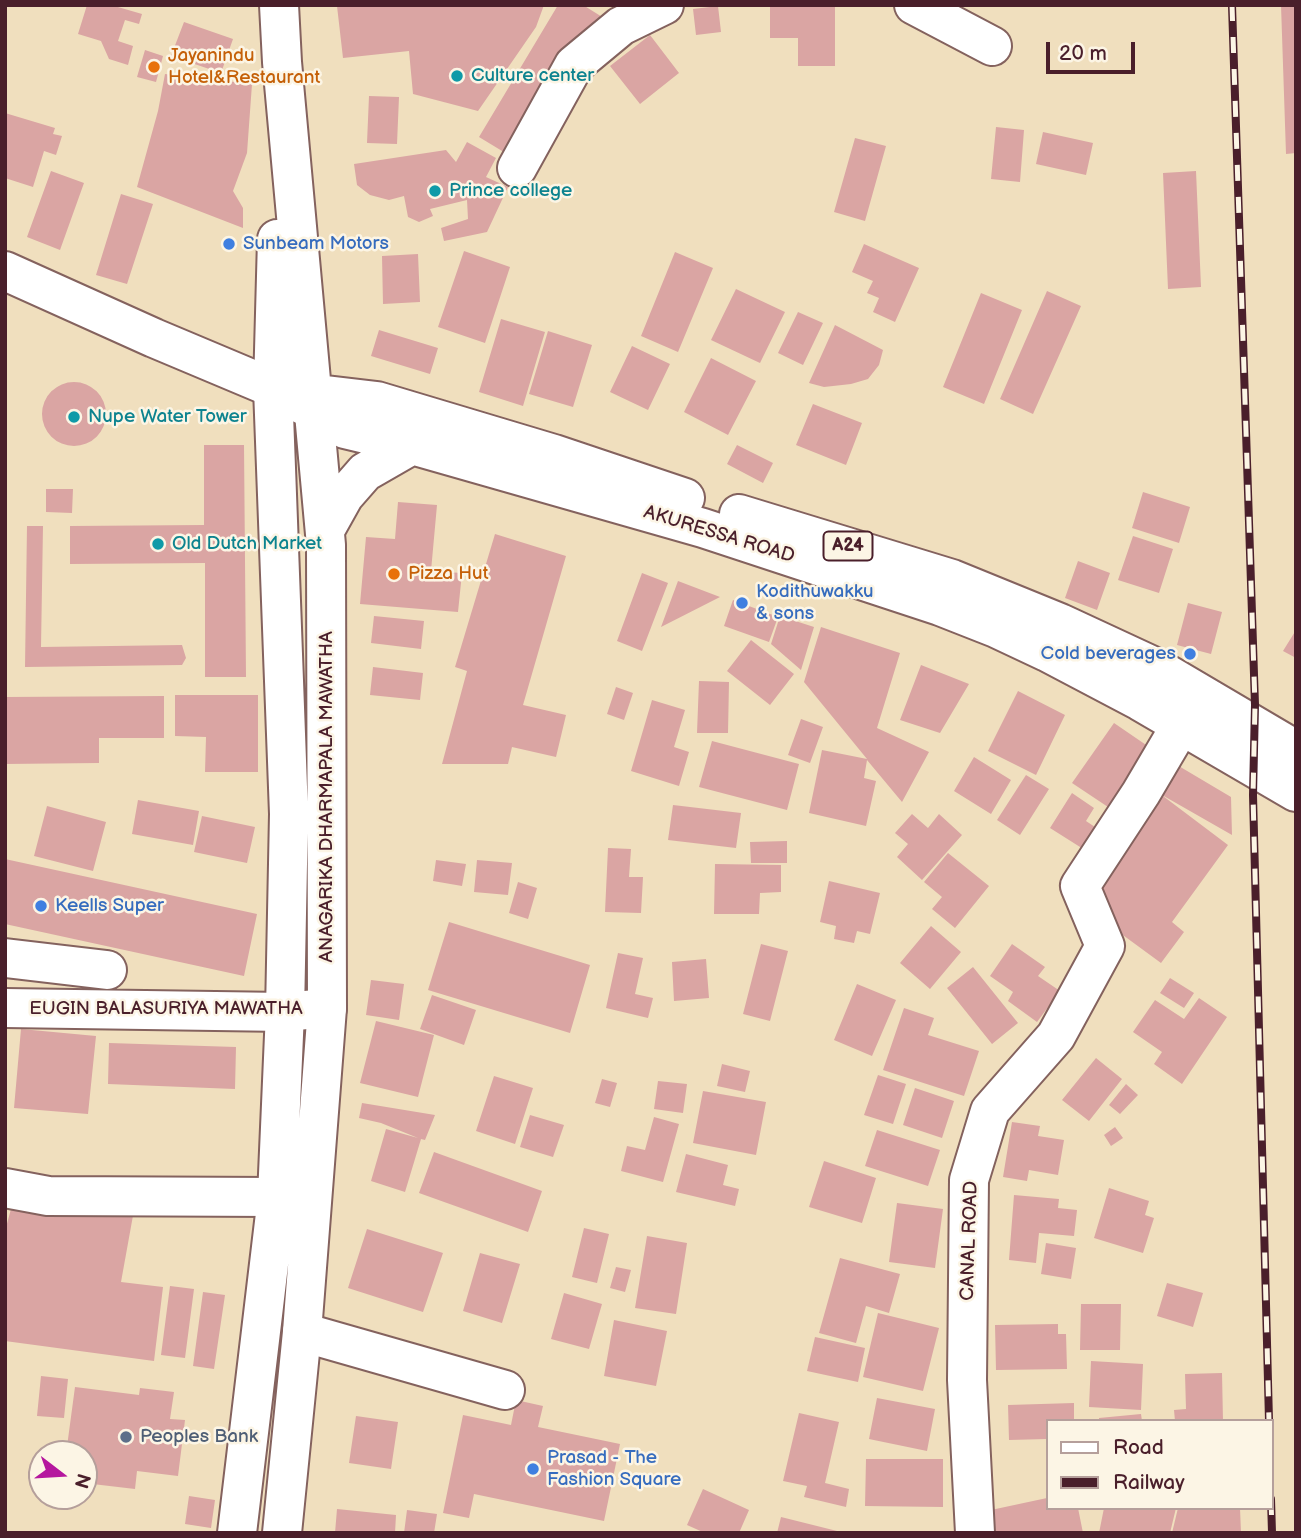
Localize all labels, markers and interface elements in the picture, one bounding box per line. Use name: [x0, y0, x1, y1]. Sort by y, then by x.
scale bar: [1049, 28, 1138, 72]
text: 20 m: [1059, 41, 1107, 66]
place label: Jayanindu Hotel&Restaurant: [168, 45, 320, 89]
marker: Jayanindu Hotel&Restaurant: [146, 59, 162, 75]
place label: Culture center: [471, 65, 594, 87]
marker: Culture center: [449, 68, 465, 84]
place label: Prince college: [449, 180, 572, 202]
marker: Prince college: [427, 183, 443, 199]
place label: Sunbeam Motors: [243, 233, 389, 255]
marker: Sunbeam Motors: [221, 236, 237, 252]
place label: Nupe Water Tower: [88, 406, 247, 428]
marker: Nupe Water Tower: [66, 409, 82, 425]
street label: AKURESSA ROAD: [641, 501, 797, 569]
road number: A24: [824, 532, 872, 560]
place label: Old Dutch Market: [172, 533, 322, 555]
marker: Old Dutch Market: [150, 536, 166, 552]
place label: Pizza Hut: [408, 563, 489, 585]
marker: Pizza Hut: [386, 566, 402, 582]
place label: Kodithuwakku & sons: [756, 581, 873, 625]
marker: Kodithuwakku & sons: [734, 595, 750, 611]
street label: ANAGARIKA DHARMAPALA MAWATHA: [316, 631, 338, 963]
place label: Cold beverages: [1041, 643, 1176, 665]
marker: Cold beverages: [1182, 646, 1198, 662]
place label: Keells Super: [55, 895, 164, 917]
marker: Keells Super: [33, 898, 49, 914]
street label: EUGIN BALASURIYA MAWATHA: [29, 998, 303, 1020]
street label: CANAL ROAD: [957, 1181, 983, 1301]
legend: [1046, 1419, 1273, 1510]
place label: Peoples Bank: [140, 1426, 258, 1448]
marker: Peoples Bank: [118, 1429, 134, 1445]
text: Road: [1113, 1435, 1164, 1460]
north arrow: [28, 1440, 98, 1510]
place label: Prasad - The Fashion Square: [547, 1447, 681, 1491]
marker: Prasad - The Fashion Square: [525, 1461, 541, 1477]
text: Railway: [1113, 1470, 1185, 1495]
text: N: [69, 1471, 95, 1491]

